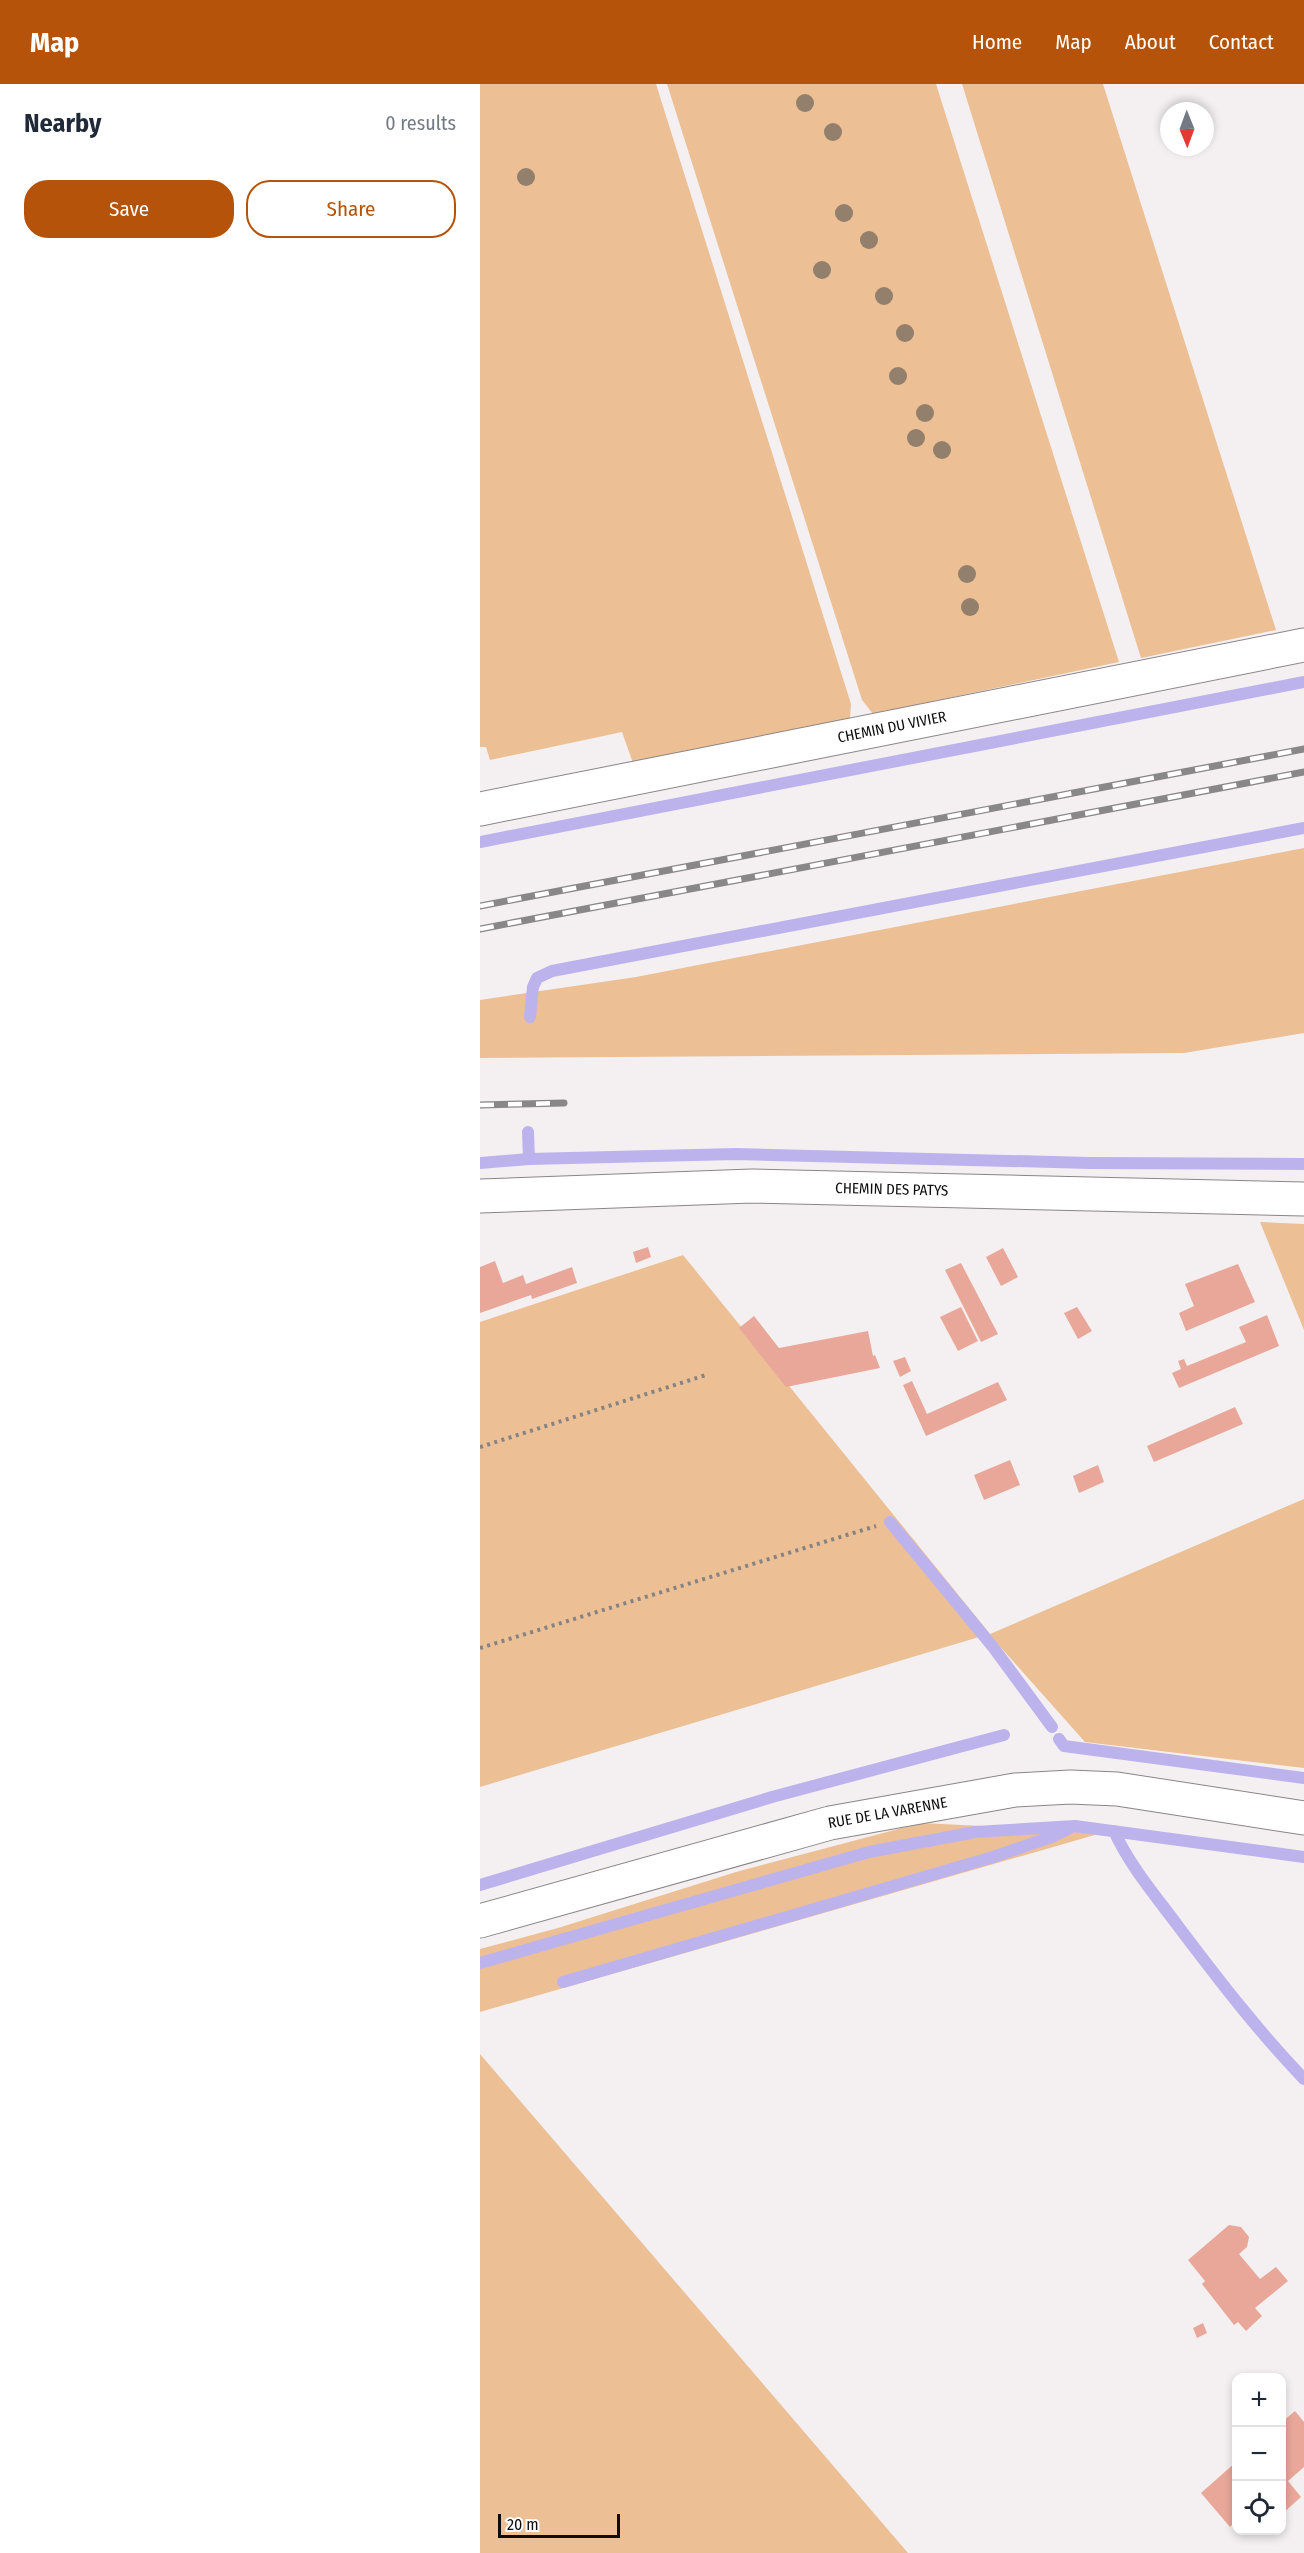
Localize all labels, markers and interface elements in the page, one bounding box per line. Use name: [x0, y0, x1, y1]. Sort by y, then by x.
text: Map: [30, 26, 79, 59]
text: Home: [972, 29, 1022, 55]
text: Map: [1055, 29, 1092, 55]
text: About: [1125, 29, 1176, 55]
text: Contact: [1209, 29, 1274, 55]
north arrow: [1160, 102, 1214, 156]
text: Nearby: [24, 108, 101, 139]
text: 0 results: [385, 111, 456, 135]
button: Save: [24, 180, 234, 238]
button: Share: [246, 180, 456, 238]
street label: CHEMIN DU VIVIER: [836, 707, 948, 747]
street label: CHEMIN DES PATYS: [835, 1179, 949, 1200]
street label: RUE DE LA VARENNE: [827, 1793, 949, 1832]
map controls: [1232, 2373, 1286, 2535]
button: +: [1232, 2373, 1286, 2427]
button: −: [1232, 2427, 1286, 2481]
button: locate: [1232, 2481, 1286, 2535]
scale bar: [498, 2511, 620, 2538]
text: 20 m: [507, 2515, 538, 2534]

